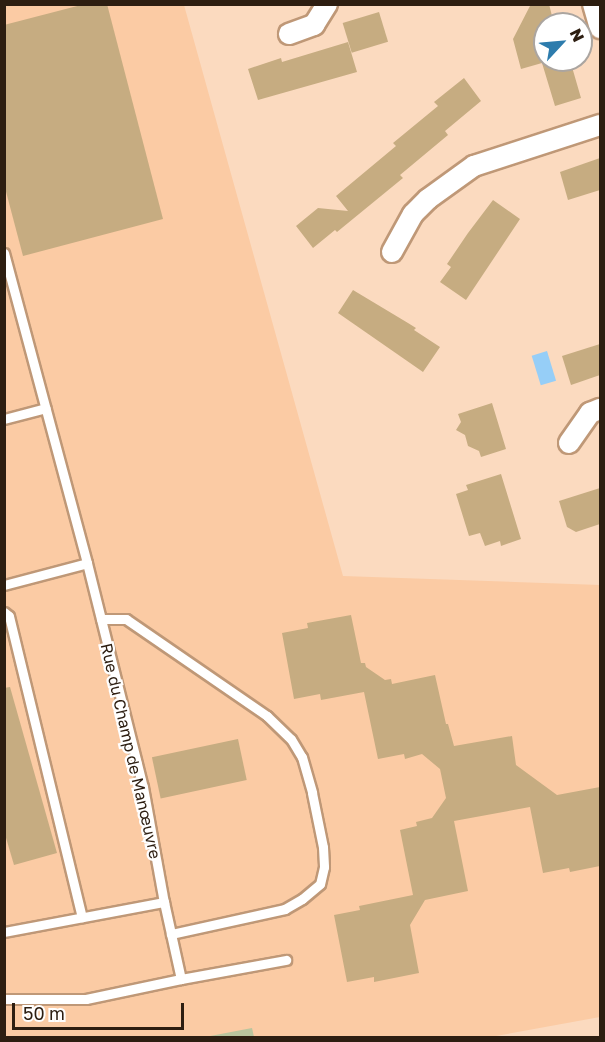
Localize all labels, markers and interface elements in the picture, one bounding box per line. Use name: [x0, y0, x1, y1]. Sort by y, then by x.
north arrow: [533, 12, 593, 72]
text: N: [566, 25, 589, 45]
street label: Rue du Champ de Manœuvre: [97, 641, 165, 861]
scale bar: [15, 991, 188, 1029]
text: 50 m: [23, 1002, 65, 1024]

